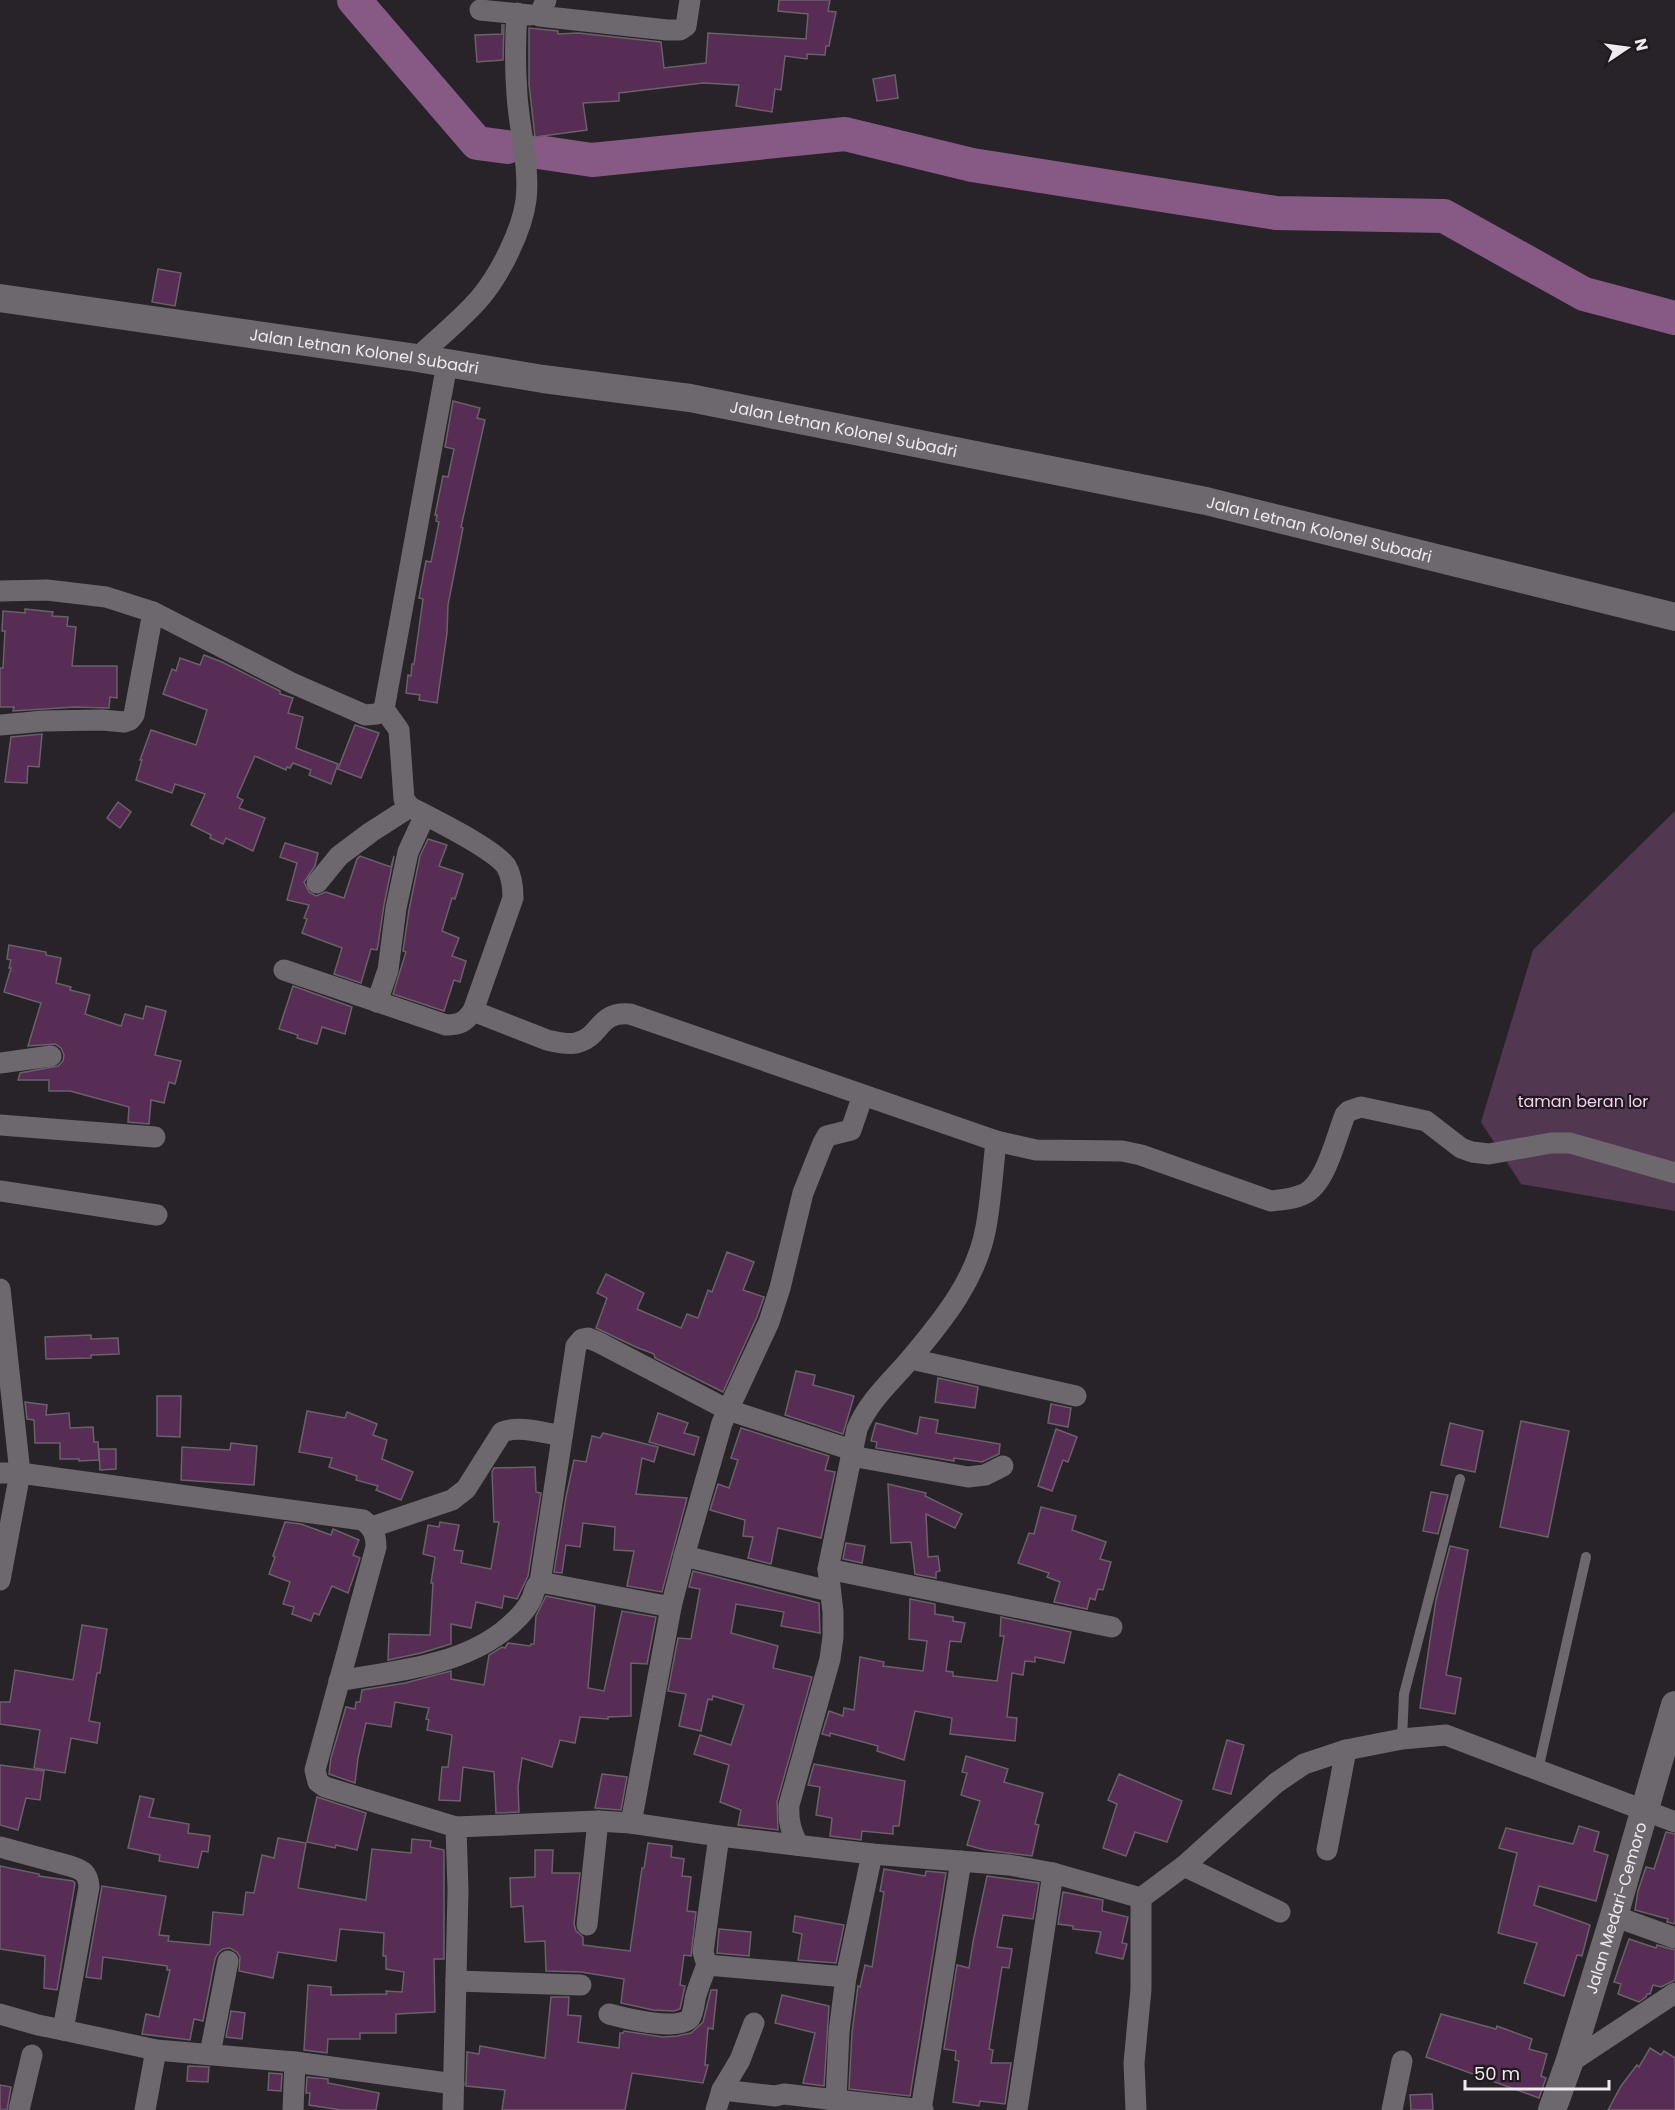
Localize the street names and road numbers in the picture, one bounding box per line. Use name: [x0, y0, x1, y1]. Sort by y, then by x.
street label: Jalan Letnan Kolonel Subadri: [248, 323, 480, 380]
street label: Jalan Letnan Kolonel Subadri: [728, 395, 959, 463]
street label: Jalan Letnan Kolonel Subadri: [1204, 491, 1434, 568]
street label: Jalan Medari-Cemoro: [1580, 1820, 1653, 1997]

